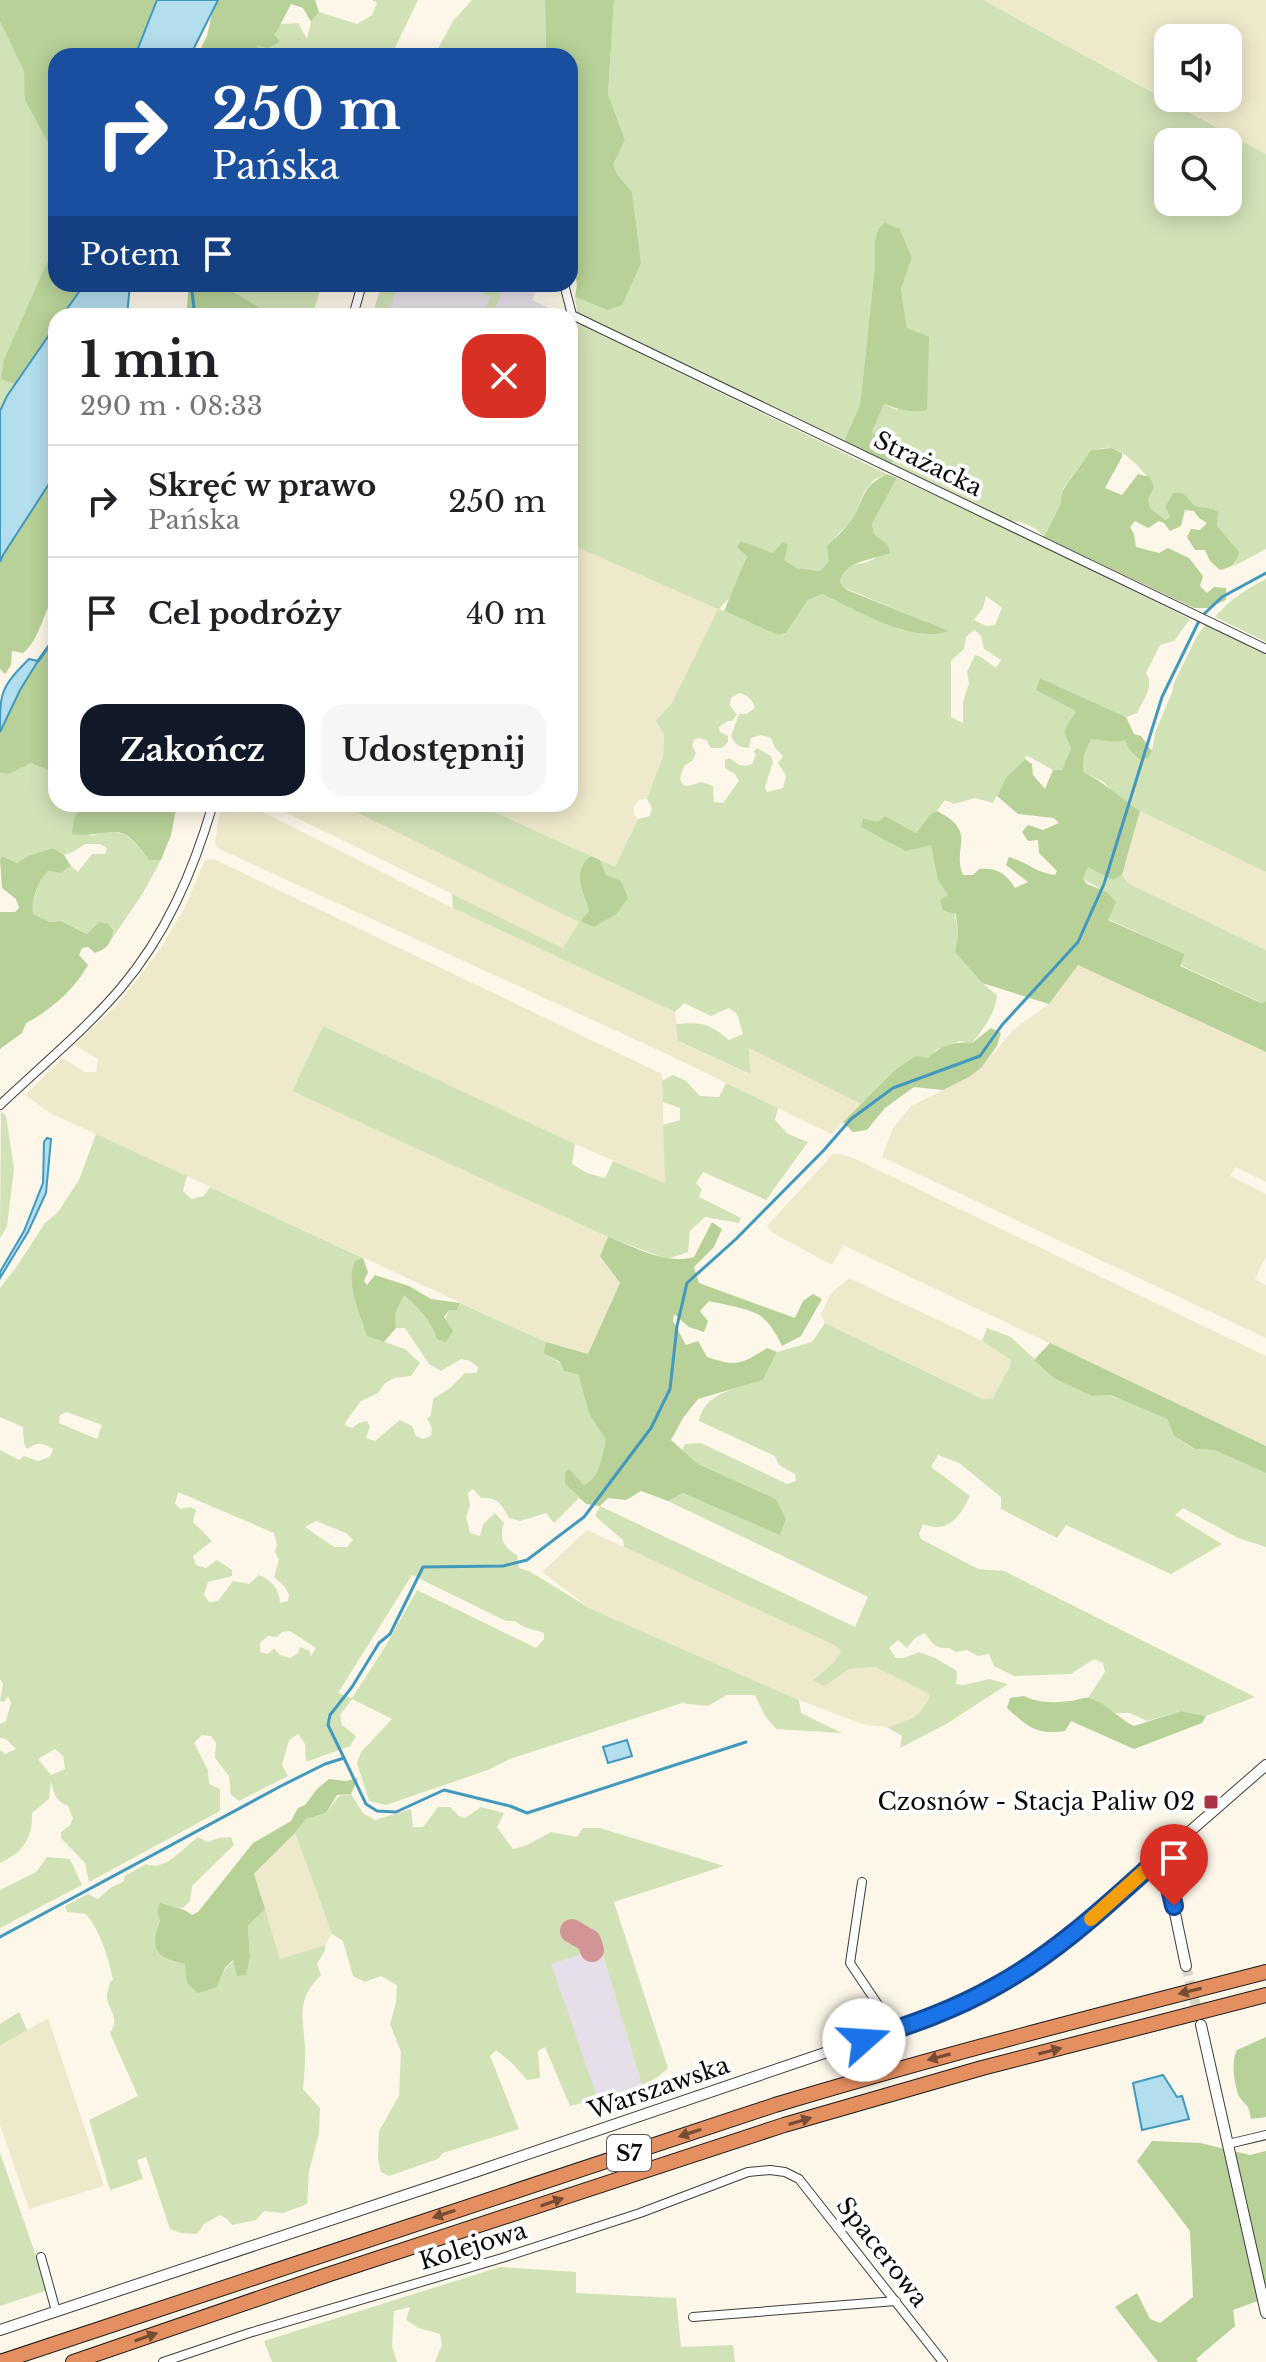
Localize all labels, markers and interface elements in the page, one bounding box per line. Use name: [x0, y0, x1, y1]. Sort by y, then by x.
map controls: [1154, 24, 1242, 216]
button: sound: [1154, 24, 1242, 112]
text: 250 m: [212, 75, 401, 144]
icon: right: [80, 80, 184, 184]
button: search: [1154, 128, 1242, 216]
text: Pańska: [212, 144, 340, 189]
icon: arrive: [196, 232, 240, 276]
text: Potem: [80, 236, 180, 273]
text: 1 min: [80, 330, 219, 390]
button: close: [462, 334, 546, 418]
text: 290 m · 08:33: [80, 390, 263, 422]
street label: Strażacka: [869, 425, 988, 502]
text: Skręć w prawo: [148, 467, 376, 504]
icon: right: [80, 479, 124, 523]
text: 250 m: [448, 483, 546, 520]
text: Pańska: [148, 504, 240, 536]
icon: arrive: [80, 591, 124, 635]
text: Cel podróży: [148, 595, 341, 632]
text: 40 m: [466, 595, 546, 632]
button: Zakończ: [80, 704, 305, 796]
button: Udostępnij: [321, 704, 546, 796]
place label: Czosnów - Stacja Paliw 02: [878, 1787, 1195, 1816]
marker: Czosnów - Stacja Paliw 02: [1202, 1793, 1220, 1811]
pin: [1140, 1824, 1208, 1906]
icon: arrive: [1152, 1836, 1196, 1880]
one-way arrow: [1178, 1985, 1203, 1997]
position arrow: [822, 1998, 906, 2082]
one-way arrow: [1037, 2044, 1062, 2056]
street label: Warszawska: [584, 2050, 734, 2126]
one-way arrow: [926, 2051, 950, 2064]
one-way arrow: [788, 2114, 812, 2127]
one-way arrow: [678, 2127, 702, 2139]
road number: S7: [607, 2135, 651, 2171]
street label: Spacerowa: [830, 2191, 935, 2313]
one-way arrow: [541, 2195, 565, 2207]
one-way arrow: [431, 2209, 455, 2221]
street label: Kolejowa: [415, 2215, 531, 2276]
one-way arrow: [135, 2330, 159, 2342]

